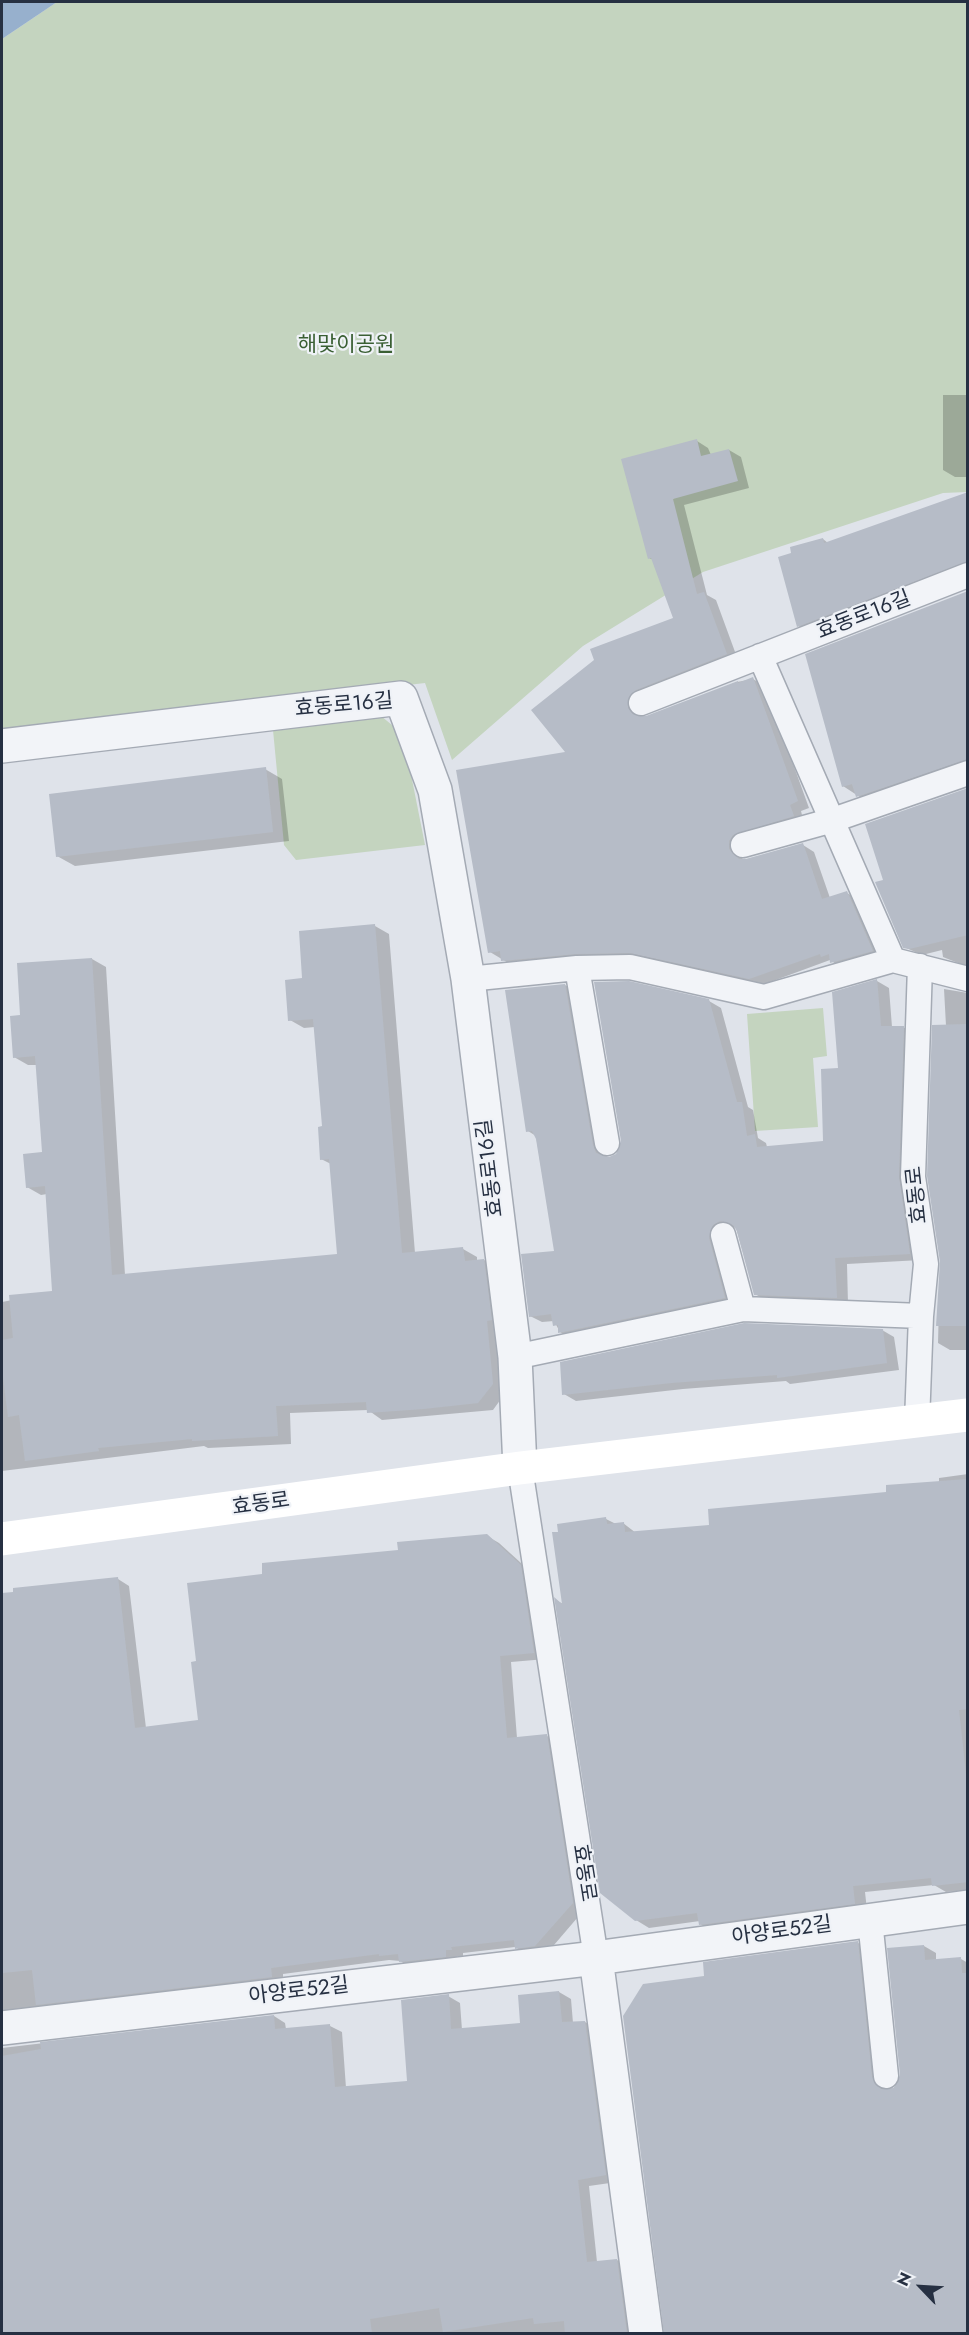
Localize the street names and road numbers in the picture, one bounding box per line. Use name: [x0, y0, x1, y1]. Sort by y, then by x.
street label: 효동로16길: [813, 587, 915, 645]
street label: 효동로16길: [294, 689, 394, 723]
street label: 효동로16길: [472, 1117, 510, 1219]
street label: 효동로: [902, 1165, 934, 1225]
street label: 효동로: [231, 1488, 291, 1522]
street label: 효동로: [566, 1842, 600, 1904]
street label: 아양로52길: [730, 1912, 834, 1952]
street label: 아양로52길: [247, 1973, 351, 2011]

